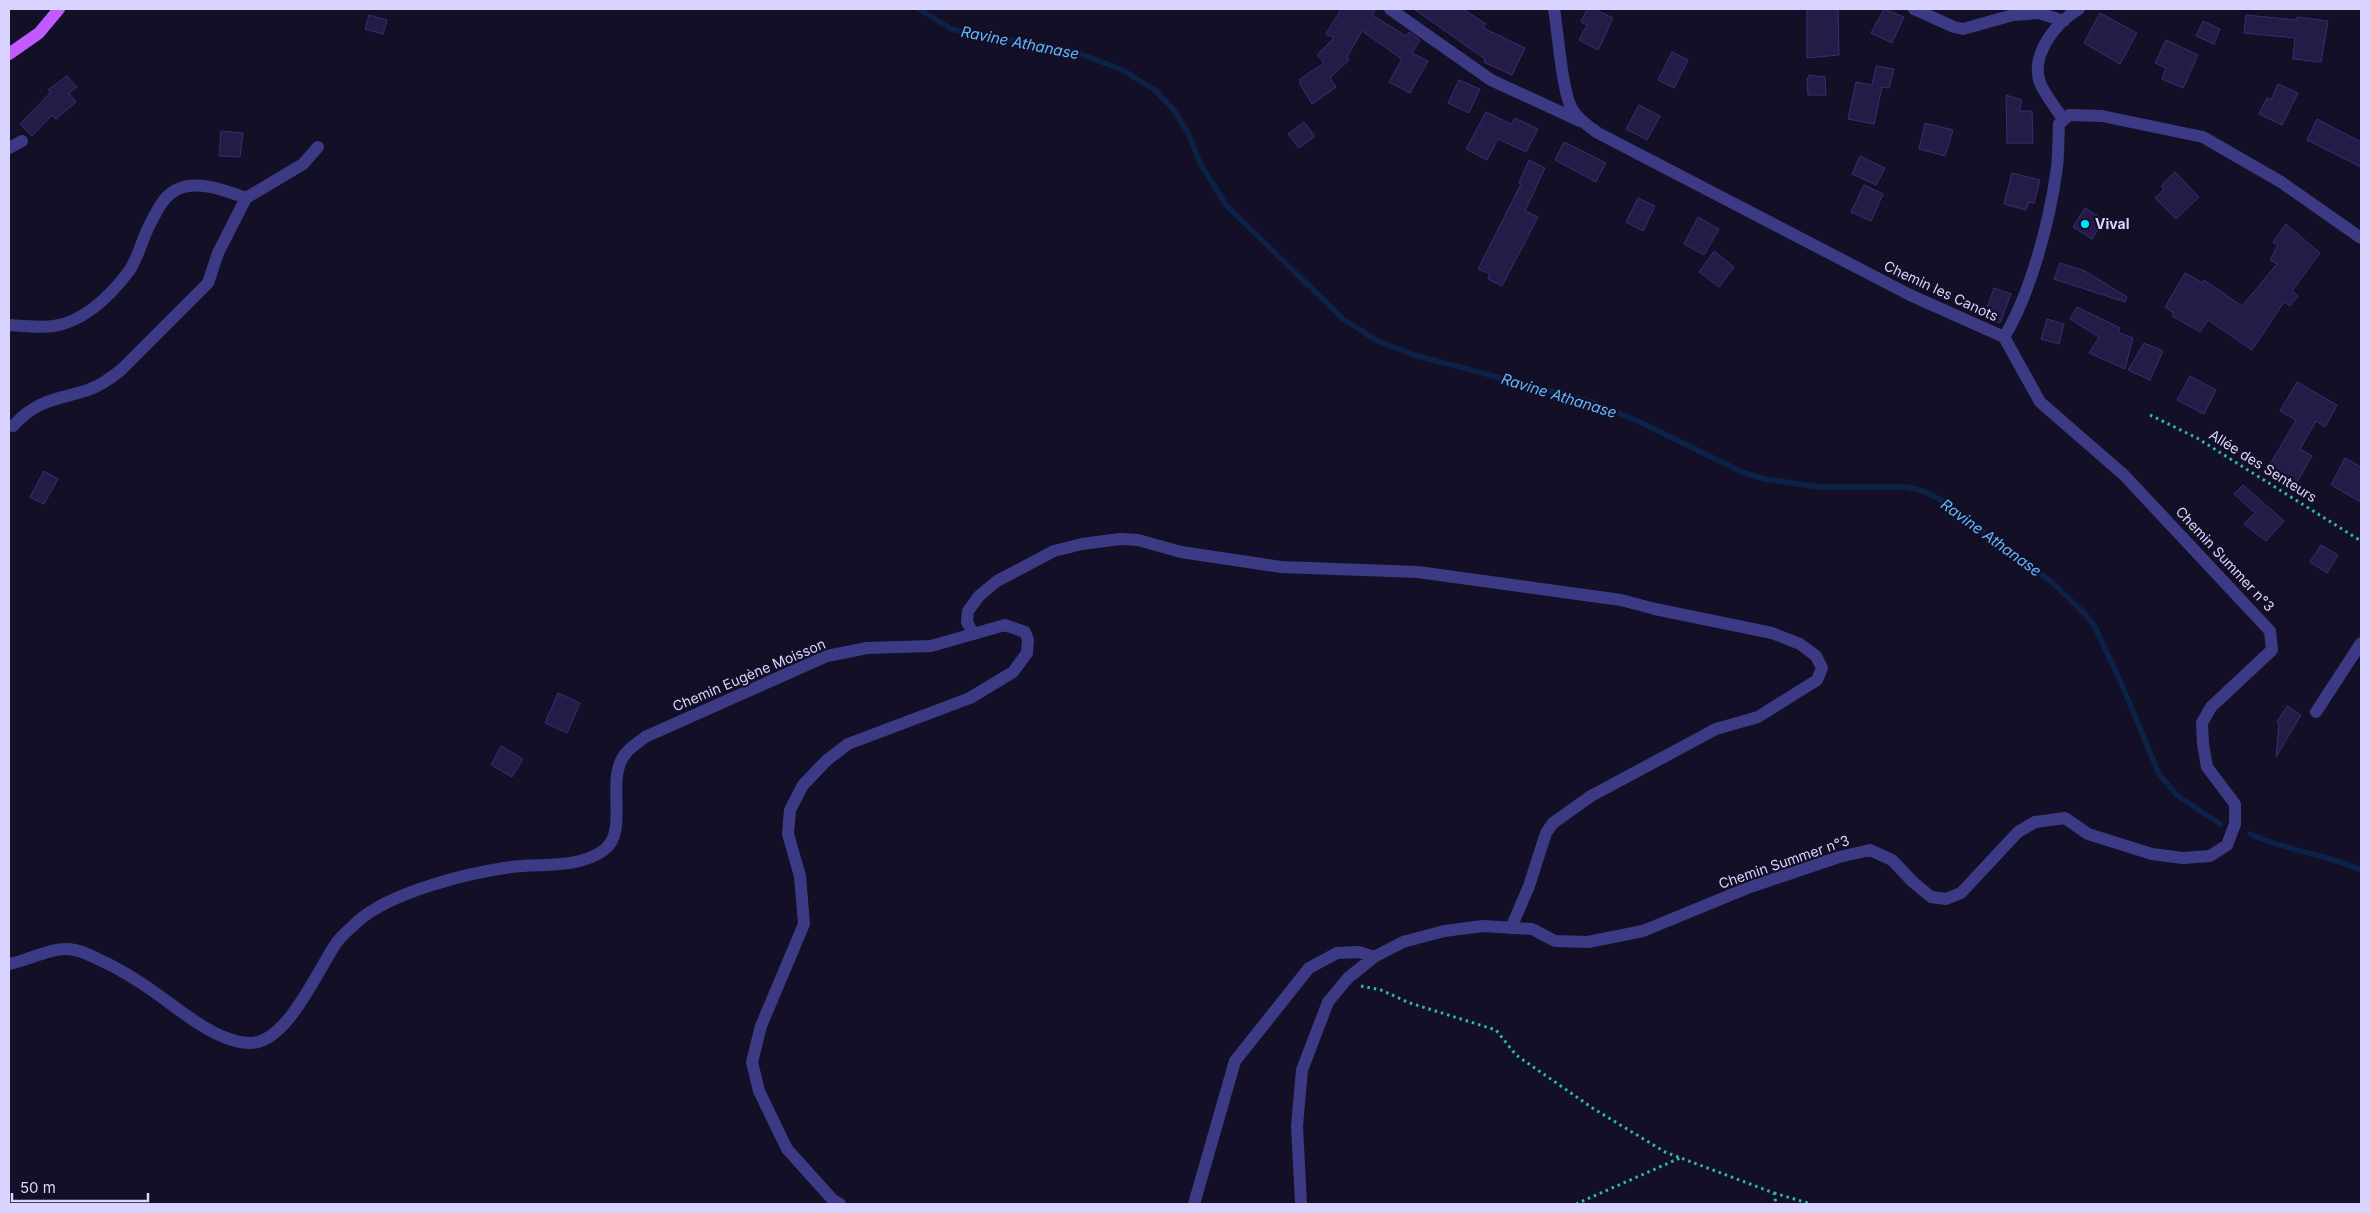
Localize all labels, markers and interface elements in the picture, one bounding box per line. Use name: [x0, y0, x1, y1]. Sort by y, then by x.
water label: Ravine Athanase: [959, 22, 1081, 63]
place label: Vival: [2095, 215, 2129, 232]
marker: Vival: [2079, 218, 2091, 230]
street label: Chemin les Canots: [1881, 257, 2001, 324]
water label: Ravine Athanase: [1499, 369, 1619, 422]
street label: Allée des Senteurs: [2206, 426, 2320, 506]
water label: Ravine Athanase: [1937, 495, 2045, 581]
street label: Chemin Summer n°3: [2172, 503, 2278, 615]
street label: Chemin Eugène Moisson: [670, 635, 828, 714]
street label: Chemin Summer n°3: [1716, 831, 1851, 892]
scale bar: [12, 1170, 149, 1202]
text: 50 m: [20, 1178, 56, 1197]

